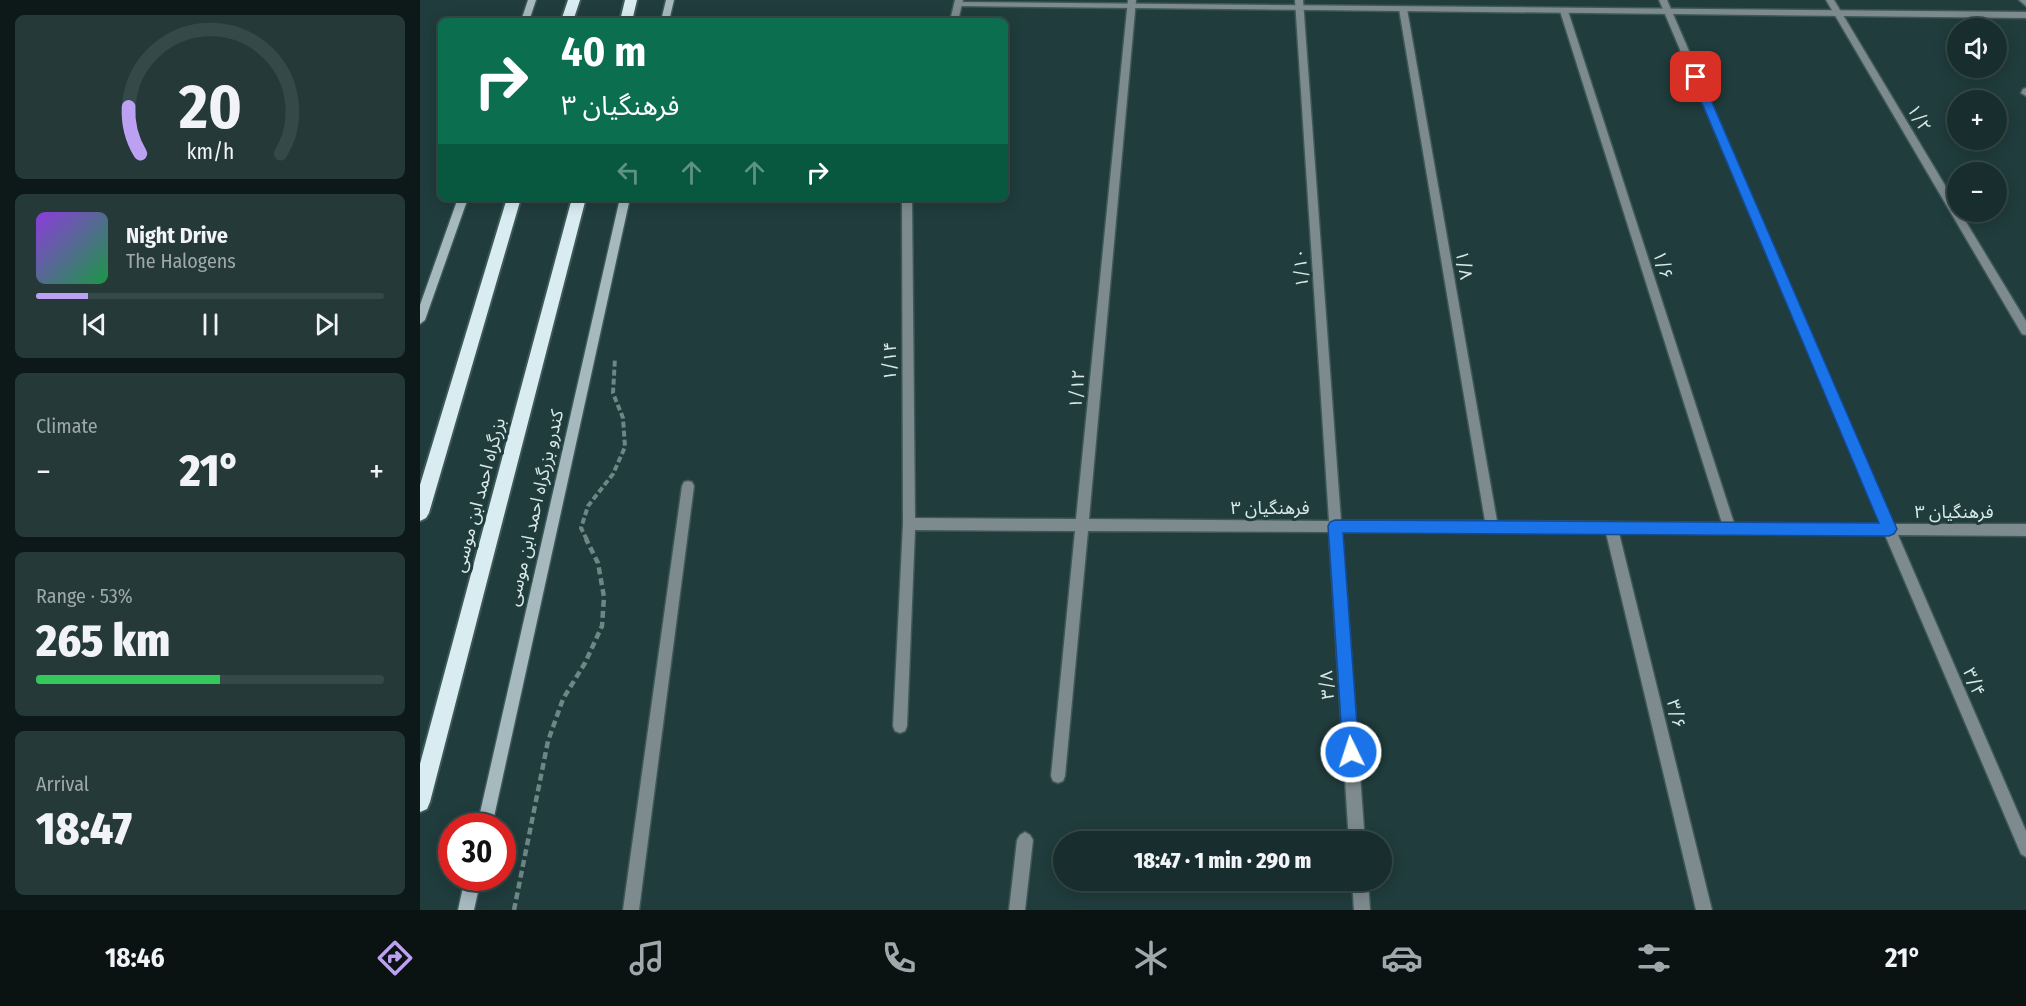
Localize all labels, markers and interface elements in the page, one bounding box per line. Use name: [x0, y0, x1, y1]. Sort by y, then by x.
map controls: [1947, 18, 2007, 222]
button: sound: [1947, 18, 2007, 78]
text: 40 m: [561, 27, 646, 77]
icon: right: [462, 42, 540, 120]
pin: [1670, 51, 1721, 102]
icon: arrive: [1679, 60, 1712, 93]
text: 20: [178, 70, 241, 145]
text: فرهنگیان ۳: [561, 90, 679, 122]
button: +: [1947, 90, 2007, 150]
street label: ۱/۲: [1902, 100, 1936, 136]
text: km/h: [186, 139, 234, 165]
icon: left: [612, 156, 645, 189]
icon: ahead: [675, 156, 708, 189]
icon: ahead: [738, 156, 771, 189]
icon: right: [801, 156, 834, 189]
button: −: [1947, 162, 2007, 222]
text: Night Drive: [126, 222, 228, 249]
street label: ۱/۱۰: [1289, 248, 1313, 288]
street label: ۱/۶: [1648, 248, 1678, 282]
text: The Halogens: [126, 249, 236, 273]
street label: ۱/۸: [1451, 249, 1477, 281]
icon: previous: [78, 308, 111, 341]
icon: pause: [194, 308, 227, 341]
icon: next: [310, 308, 343, 341]
street label: ۱/۱۴: [879, 341, 901, 381]
street label: ۱/۱۲: [1064, 368, 1090, 410]
street label: کندرو بزرگراه احمد ابن موسی: [502, 407, 568, 608]
text: Climate: [36, 414, 98, 438]
street label: بزرگراه احمد ابن موسی: [448, 416, 510, 574]
text: 21°: [179, 444, 240, 498]
text: −: [36, 452, 51, 492]
text: +: [369, 452, 384, 492]
street label: فرهنگیان ۳: [1231, 497, 1309, 519]
street label: فرهنگیان ۳: [1915, 501, 1993, 523]
text: Range · 53%: [36, 584, 133, 608]
text: 265 km: [36, 614, 170, 668]
street label: ۳/۴: [1958, 664, 1990, 700]
street label: ۳/۸: [1315, 670, 1339, 700]
street label: ۳/۶: [1662, 697, 1690, 731]
position arrow: [1319, 720, 1383, 784]
text: Arrival: [36, 772, 89, 796]
text: 18:47: [36, 802, 132, 856]
speed limit sign: 30: [438, 813, 516, 891]
text: 18:47 · 1 min · 290 m: [1134, 847, 1311, 874]
icon: directions: [374, 937, 416, 979]
icon: music: [626, 937, 668, 979]
icon: phone: [878, 937, 920, 979]
icon: climate: [1130, 937, 1172, 979]
icon: car: [1381, 937, 1423, 979]
icon: filters: [1633, 937, 1675, 979]
text: 18:46: [105, 942, 165, 974]
text: 21°: [1885, 942, 1921, 974]

